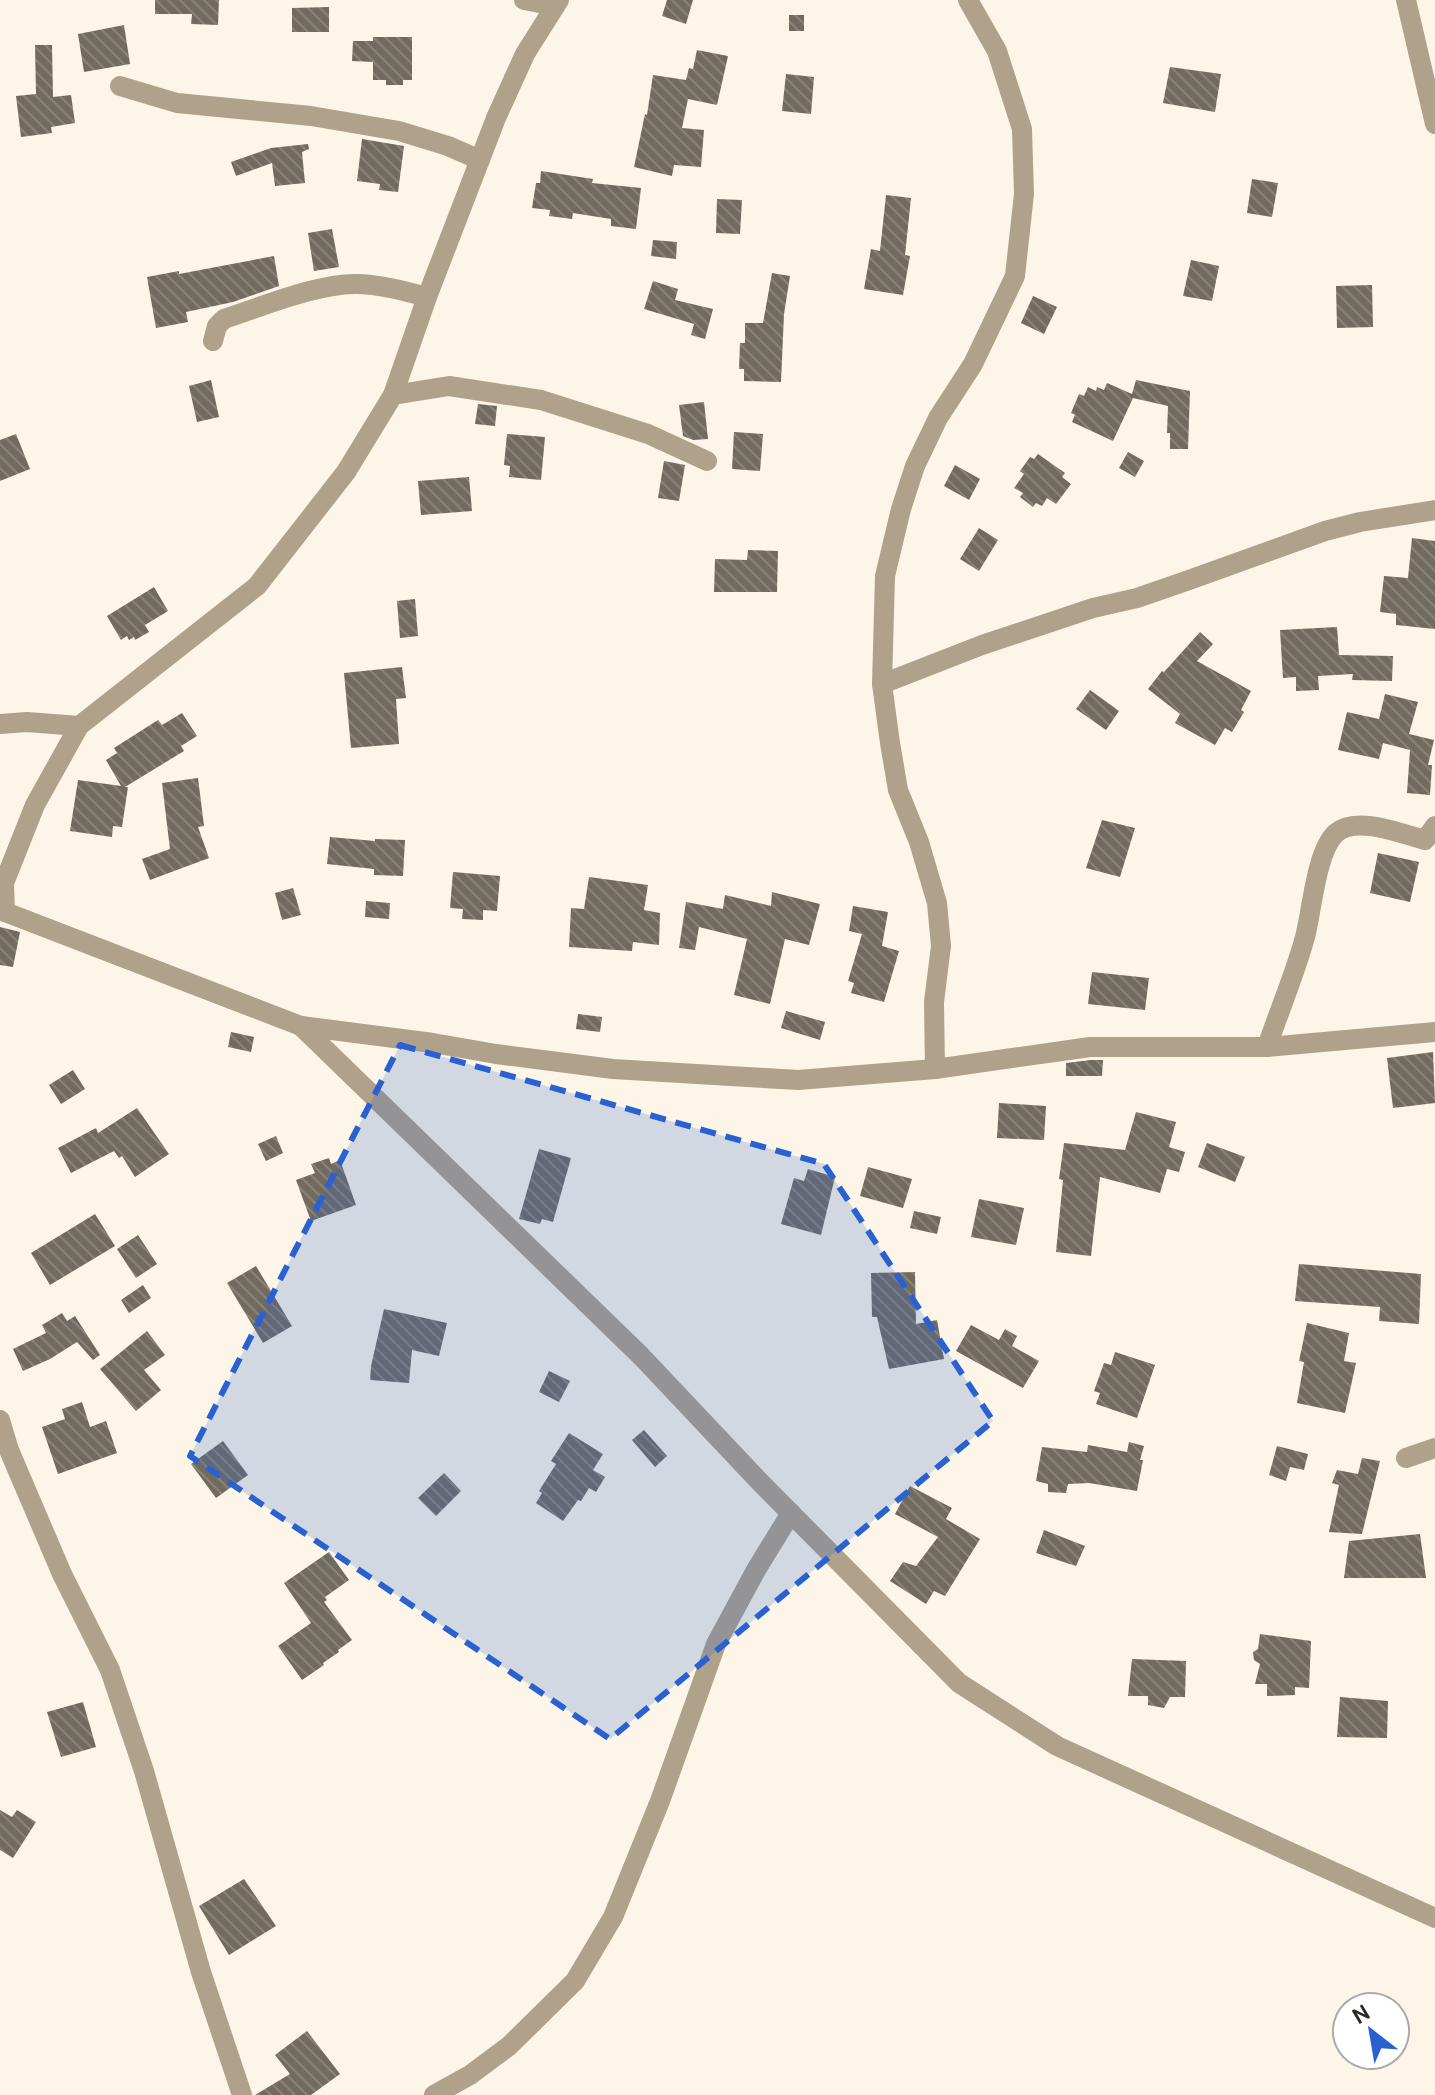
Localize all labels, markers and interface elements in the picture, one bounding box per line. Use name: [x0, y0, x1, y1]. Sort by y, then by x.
north arrow: [1331, 1991, 1411, 2071]
text: N: [1347, 1999, 1375, 2030]

